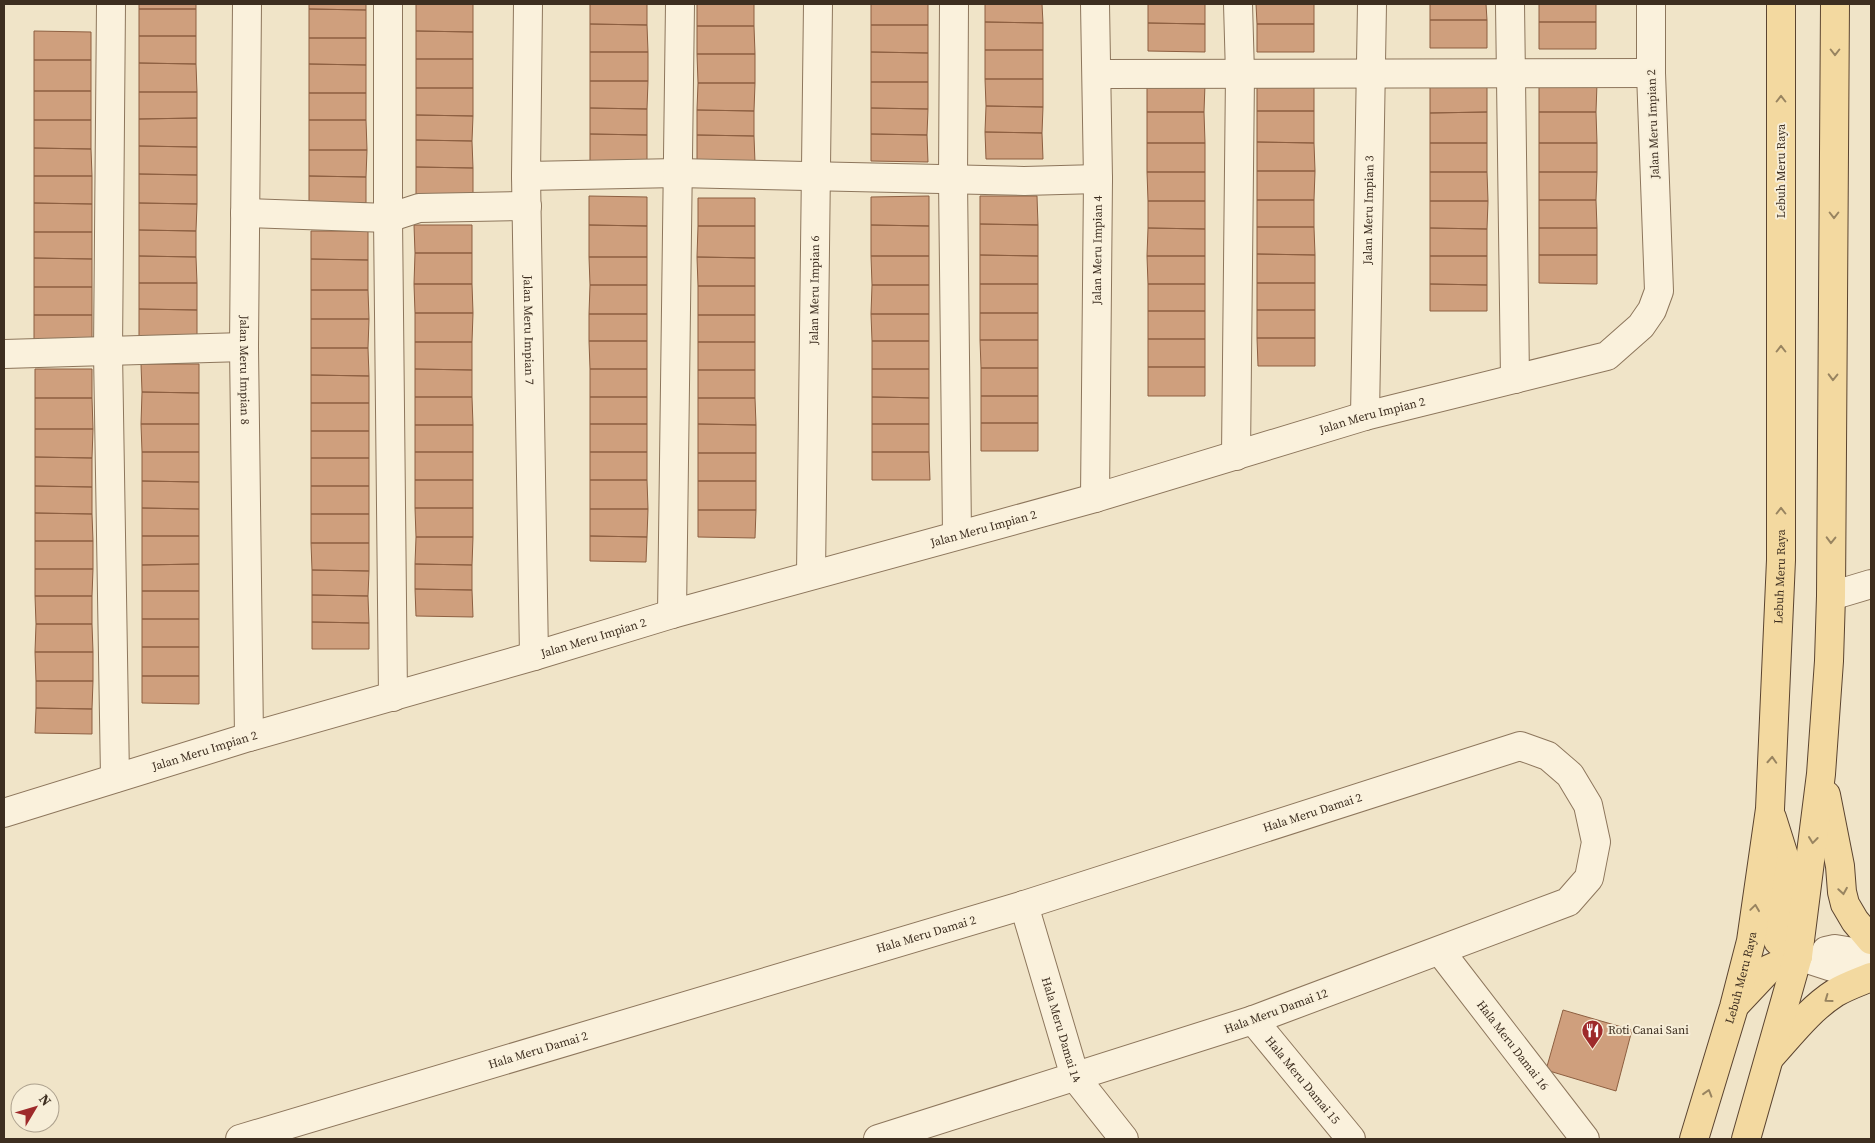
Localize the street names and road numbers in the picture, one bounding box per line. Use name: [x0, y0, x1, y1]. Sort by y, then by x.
street label: Jalan Meru Impian 2: [1643, 69, 1663, 180]
street label: Lebuh Meru Raya: [1773, 123, 1789, 218]
street label: Jalan Meru Impian 3: [1360, 155, 1377, 266]
street label: Jalan Meru Impian 4: [1089, 195, 1106, 306]
street label: Jalan Meru Impian 6: [806, 235, 823, 346]
street label: Jalan Meru Impian 7: [520, 274, 537, 385]
street label: Jalan Meru Impian 8: [236, 314, 253, 425]
street label: Jalan Meru Impian 2: [1316, 393, 1427, 438]
street label: Jalan Meru Impian 2: [928, 506, 1038, 551]
street label: Lebuh Meru Raya: [1770, 529, 1789, 624]
street label: Jalan Meru Impian 2: [538, 614, 648, 662]
street label: Jalan Meru Impian 2: [149, 727, 259, 775]
street label: Hala Meru Damai 2: [1261, 789, 1364, 836]
street label: Hala Meru Damai 2: [874, 912, 978, 957]
street label: Lebuh Meru Raya: [1721, 930, 1760, 1026]
street label: Hala Meru Damai 14: [1038, 975, 1085, 1086]
street label: Hala Meru Damai 12: [1222, 985, 1330, 1037]
street label: Hala Meru Damai 16: [1473, 997, 1552, 1093]
street label: Hala Meru Damai 2: [486, 1028, 590, 1072]
street label: Hala Meru Damai 15: [1262, 1033, 1343, 1127]

